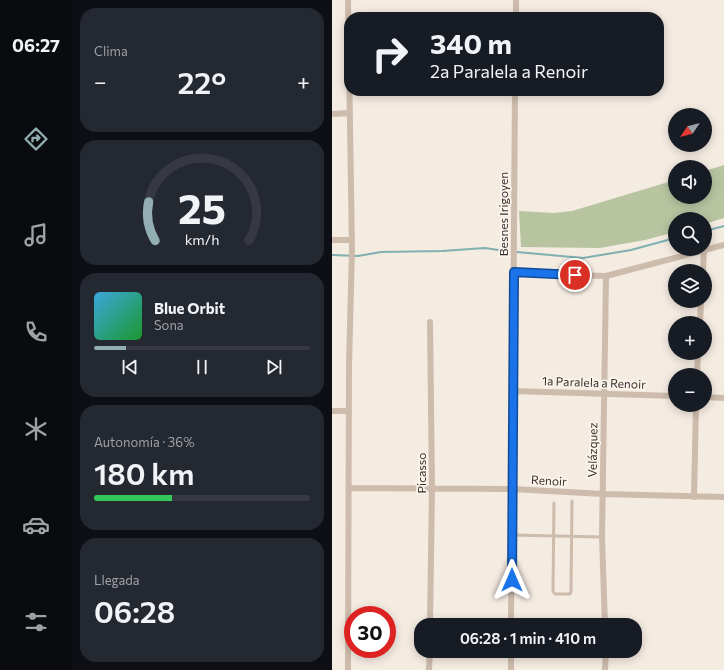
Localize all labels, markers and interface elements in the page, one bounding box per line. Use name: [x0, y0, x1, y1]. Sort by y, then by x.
text: 340 m: [430, 26, 512, 60]
icon: right: [364, 28, 416, 80]
text: 06:27: [12, 34, 60, 56]
text: Clima: [94, 43, 128, 59]
text: 2a Paralela a Renoir: [430, 60, 588, 82]
text: 22°: [177, 63, 226, 100]
text: −: [94, 68, 107, 95]
text: +: [297, 68, 310, 95]
north arrow: [668, 108, 712, 152]
map controls: [668, 108, 712, 412]
icon: directions: [22, 125, 50, 153]
button: sound: [668, 160, 712, 204]
street label: Besnes Irigoyen: [496, 172, 510, 256]
text: 25: [178, 181, 226, 232]
button: search: [668, 212, 712, 256]
icon: music: [22, 221, 50, 249]
text: km/h: [185, 229, 219, 247]
pin: [558, 258, 592, 292]
icon: arrive: [564, 264, 586, 286]
button: layers: [668, 264, 712, 308]
text: Blue Orbit: [154, 299, 225, 317]
button: +: [668, 316, 712, 360]
text: Sona: [154, 317, 184, 333]
icon: phone: [22, 318, 50, 346]
icon: previous: [119, 356, 141, 378]
icon: pause: [191, 356, 213, 378]
icon: next: [263, 356, 285, 378]
button: −: [668, 368, 712, 412]
street label: 1a Paralela a Renoir: [542, 373, 646, 391]
icon: climate: [22, 415, 50, 443]
street label: Velázquez: [585, 422, 599, 478]
text: Autonomía · 36%: [94, 434, 195, 450]
street label: Picasso: [414, 453, 428, 493]
text: 180 km: [94, 454, 194, 491]
street label: Renoir: [531, 472, 567, 488]
icon: car: [22, 511, 50, 539]
position arrow: [491, 559, 533, 601]
text: Llegada: [94, 572, 140, 588]
text: 06:28: [94, 592, 175, 629]
speed limit sign: 30: [344, 606, 396, 658]
icon: filters: [22, 608, 50, 636]
text: 06:28 · 1 min · 410 m: [460, 629, 596, 647]

